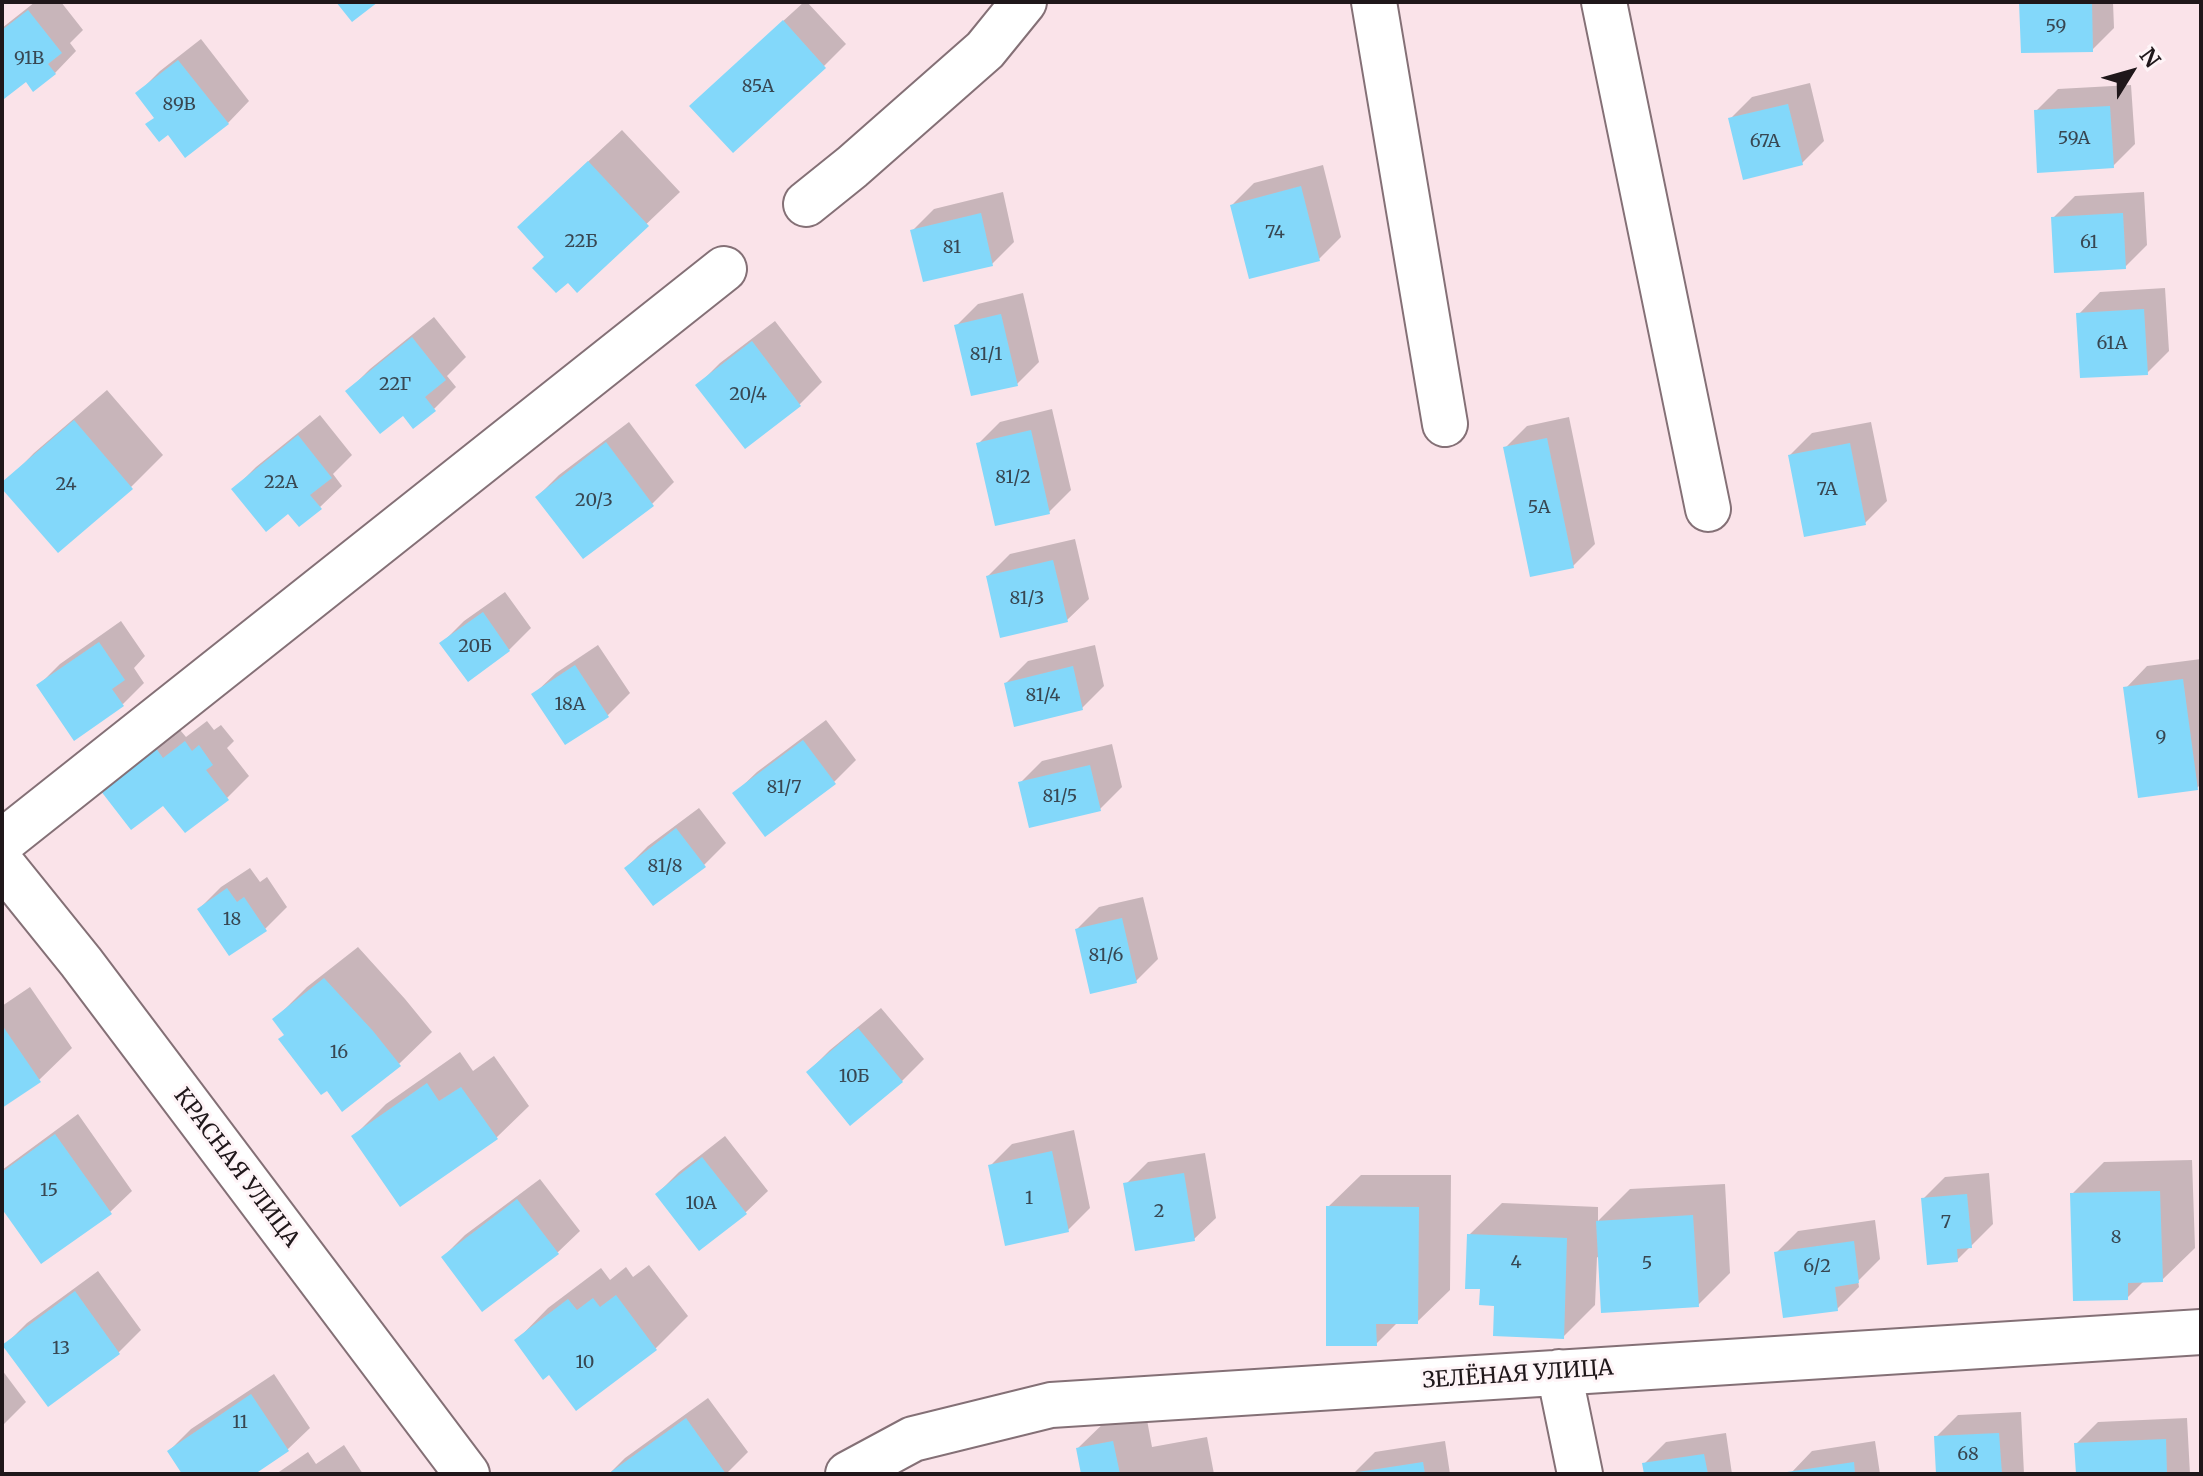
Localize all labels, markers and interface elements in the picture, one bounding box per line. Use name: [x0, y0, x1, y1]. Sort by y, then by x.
house number: 59: [2046, 16, 2066, 38]
north arrow: [2091, 32, 2171, 112]
text: N: [2134, 42, 2167, 73]
house number: 91В: [14, 48, 44, 70]
house number: 85А: [742, 76, 774, 98]
house number: 89В: [163, 94, 195, 116]
house number: 59А: [2058, 128, 2090, 150]
house number: 67А: [1750, 131, 1780, 153]
house number: 74: [1265, 222, 1285, 244]
house number: 22Б: [564, 231, 598, 253]
house number: 61: [2080, 232, 2098, 254]
house number: 81: [943, 237, 961, 259]
house number: 61А: [2097, 333, 2127, 355]
house number: 81/1: [970, 344, 1002, 366]
house number: 22Г: [379, 374, 411, 396]
house number: 20/4: [729, 384, 767, 406]
house number: 81/2: [995, 467, 1031, 489]
house number: 22А: [264, 472, 298, 494]
house number: 24: [55, 474, 77, 496]
house number: 7А: [1816, 479, 1838, 501]
house number: 20/3: [575, 490, 613, 512]
house number: 5А: [1528, 497, 1550, 519]
house number: 81/3: [1010, 588, 1044, 610]
house number: 20Б: [458, 636, 492, 658]
house number: 81/4: [1026, 685, 1060, 707]
house number: 18А: [555, 694, 585, 716]
house number: 9: [2156, 727, 2166, 749]
house number: 81/7: [766, 777, 802, 799]
house number: 81/5: [1043, 786, 1077, 808]
house number: 81/8: [647, 856, 683, 878]
house number: 18: [223, 909, 241, 931]
house number: 81/6: [1089, 945, 1123, 967]
house number: 16: [330, 1042, 348, 1064]
house number: 10Б: [839, 1066, 869, 1088]
street label: КРАСНАЯ УЛИЦА: [168, 1083, 304, 1253]
house number: 15: [40, 1180, 58, 1202]
house number: 1: [1025, 1188, 1033, 1210]
house number: 10А: [685, 1193, 717, 1215]
house number: 2: [1154, 1201, 1164, 1223]
house number: 7: [1941, 1212, 1951, 1234]
house number: 8: [2111, 1227, 2121, 1249]
house number: 4: [1510, 1252, 1522, 1274]
house number: 5: [1642, 1253, 1652, 1275]
house number: 6/2: [1803, 1256, 1831, 1278]
house number: 13: [52, 1338, 70, 1360]
house number: 10: [576, 1352, 594, 1374]
street label: ЗЕЛЁНАЯ УЛИЦА: [1422, 1355, 1614, 1395]
house number: 11: [232, 1412, 248, 1434]
house number: 68: [1957, 1444, 1979, 1466]

